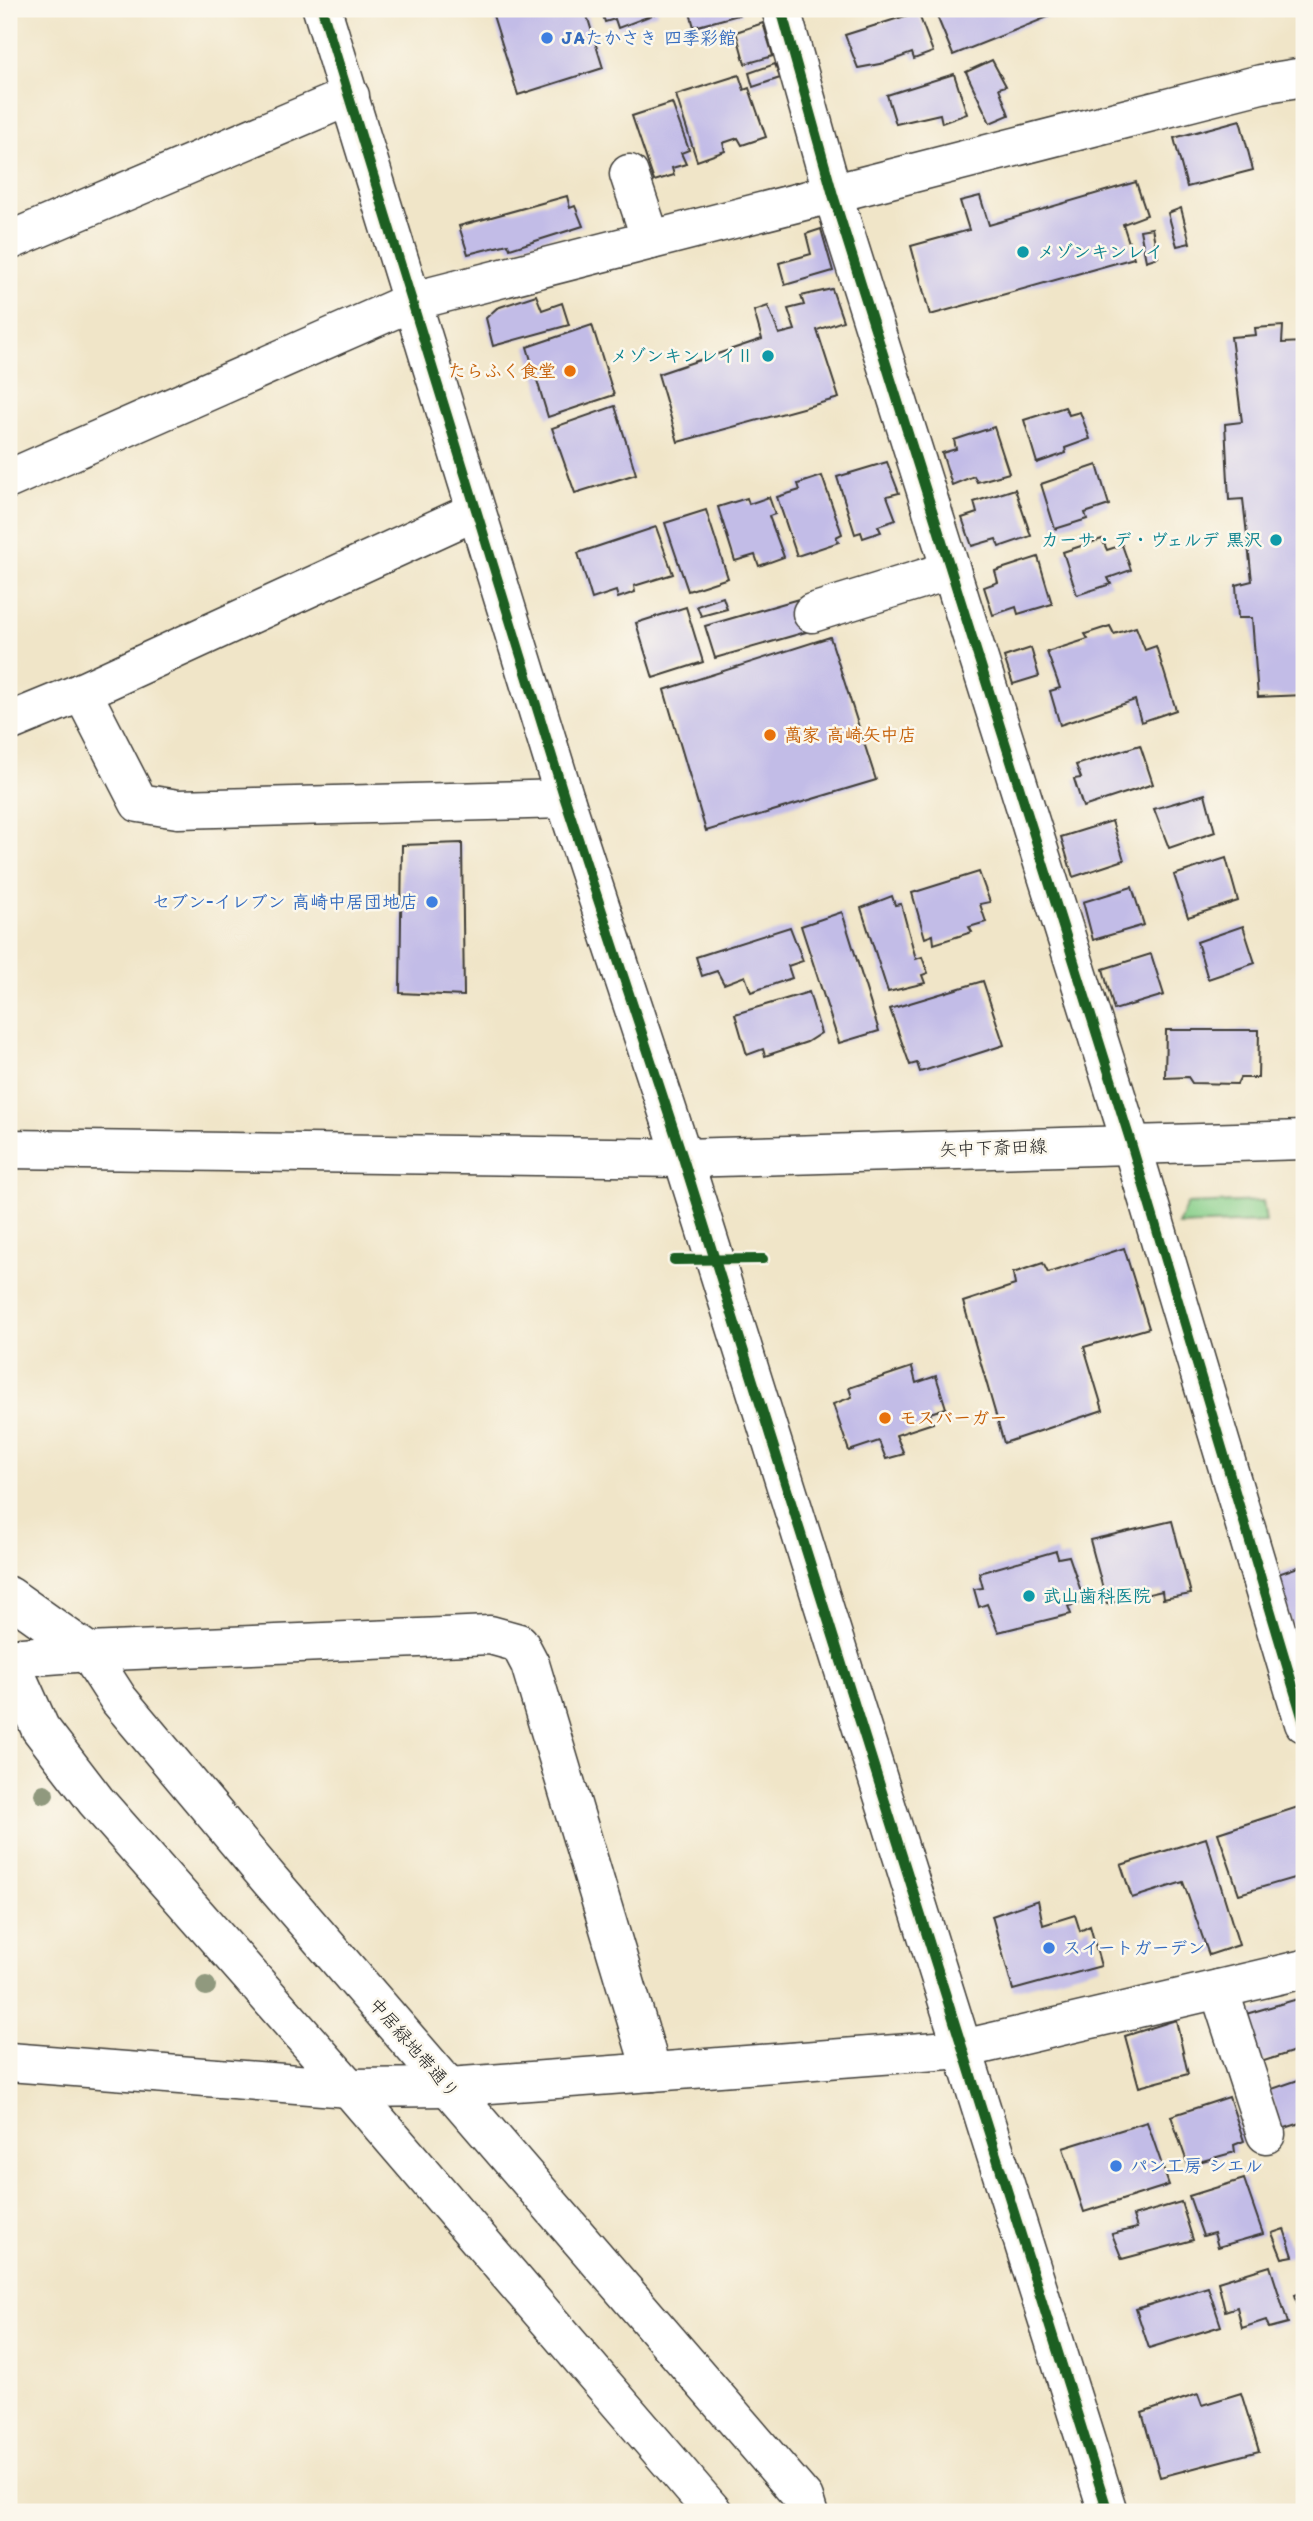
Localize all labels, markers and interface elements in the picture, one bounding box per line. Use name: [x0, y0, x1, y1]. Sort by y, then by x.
place label: JAたかさき 四季彩館: [561, 25, 736, 49]
marker: JAたかさき 四季彩館: [539, 30, 555, 46]
place label: メゾンキンレイ: [1037, 239, 1163, 263]
marker: メゾンキンレイ: [1015, 244, 1031, 260]
place label: メゾンキンレイⅡ: [610, 343, 754, 367]
marker: メゾンキンレイⅡ: [760, 348, 776, 364]
place label: たらふく食堂: [448, 358, 556, 382]
marker: たらふく食堂: [562, 363, 578, 379]
place label: カーサ・デ・ヴェルデ 黒沢: [1041, 527, 1262, 551]
marker: カーサ・デ・ヴェルデ 黒沢: [1268, 532, 1284, 548]
place label: 萬家 高崎矢中店: [784, 722, 916, 746]
marker: 萬家 高崎矢中店: [762, 727, 778, 743]
place label: セブン-イレブン 高崎中居団地店: [152, 889, 418, 913]
marker: セブン-イレブン 高崎中居団地店: [424, 894, 440, 910]
street label: 矢中下斎田線: [939, 1133, 1047, 1161]
place label: モスバーガー: [899, 1405, 1007, 1429]
marker: モスバーガー: [877, 1410, 893, 1426]
place label: 武山歯科医院: [1043, 1583, 1151, 1607]
marker: 武山歯科医院: [1021, 1588, 1037, 1604]
place label: スイートガーデン: [1063, 1935, 1206, 1959]
marker: スイートガーデン: [1041, 1940, 1057, 1956]
street label: 中居緑地帯通り: [364, 1992, 465, 2103]
place label: パン工房 シエル: [1130, 2153, 1262, 2177]
marker: パン工房 シエル: [1108, 2158, 1124, 2174]

